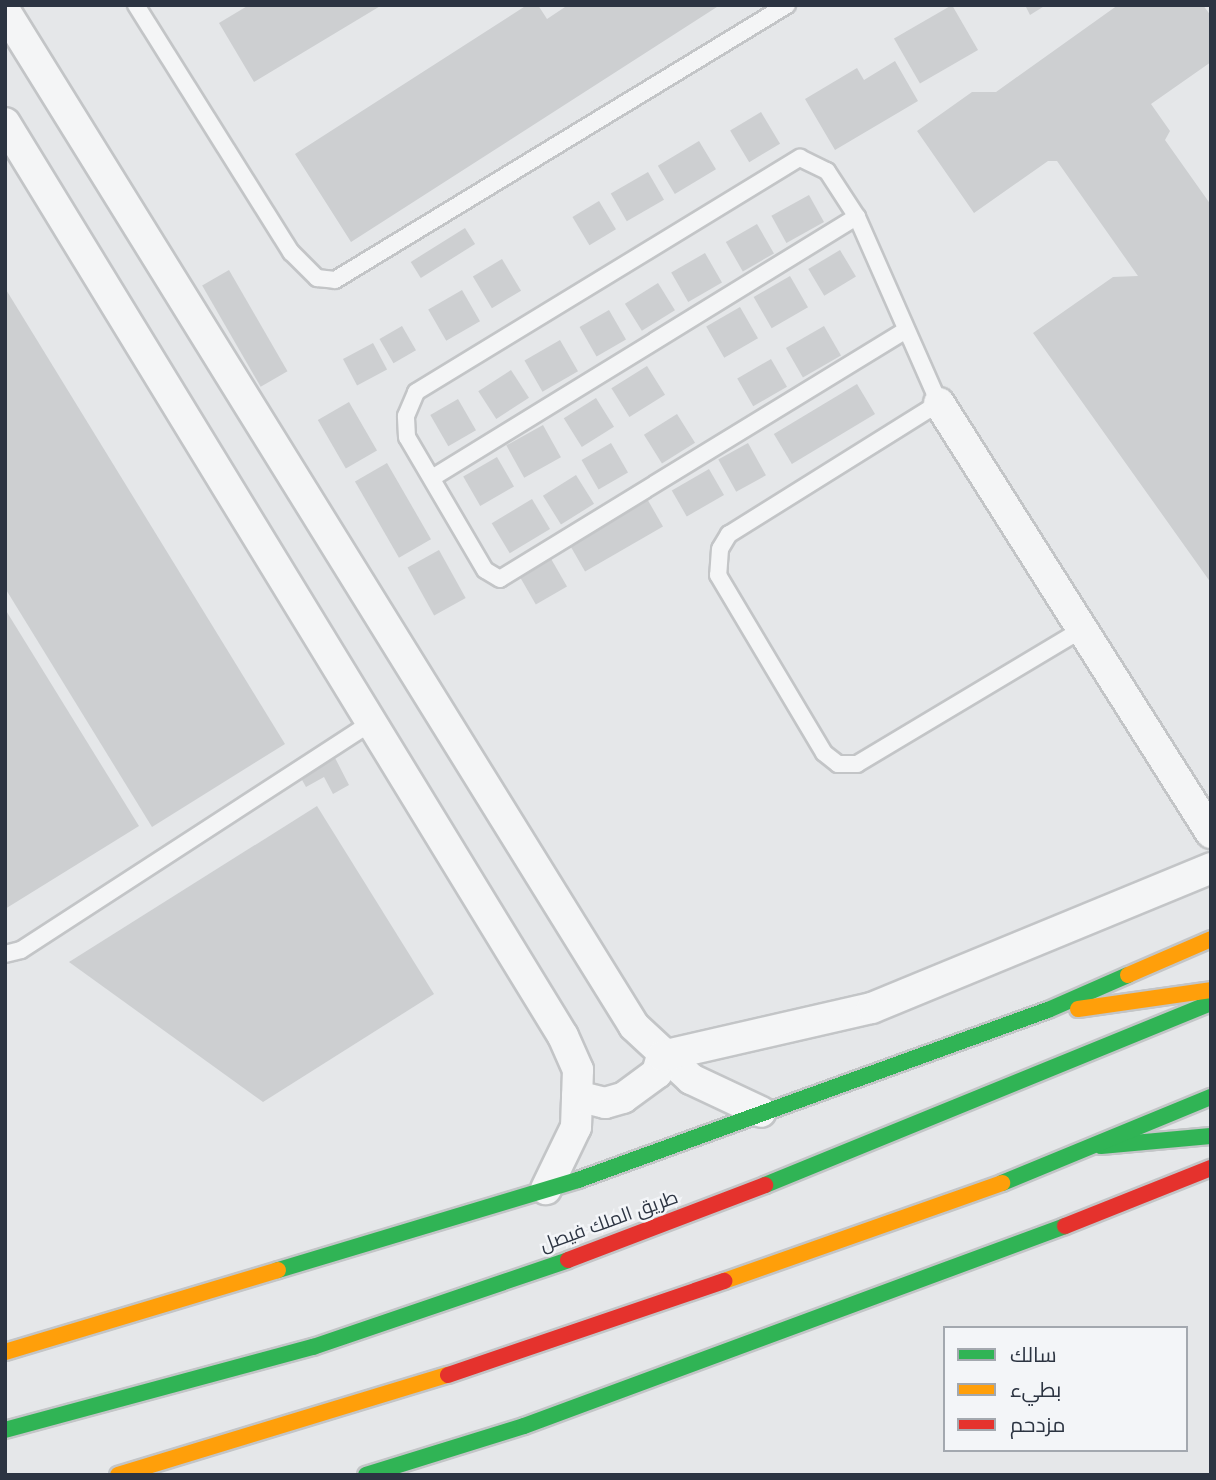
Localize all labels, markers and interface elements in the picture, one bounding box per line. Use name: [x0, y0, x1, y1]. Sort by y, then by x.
street label: طريق الملك فيصل: [537, 1185, 681, 1257]
legend: [943, 1326, 1188, 1452]
text: سالك: [1010, 1342, 1057, 1367]
text: بطيء: [1010, 1377, 1061, 1402]
text: مزدحم: [1010, 1412, 1065, 1437]

